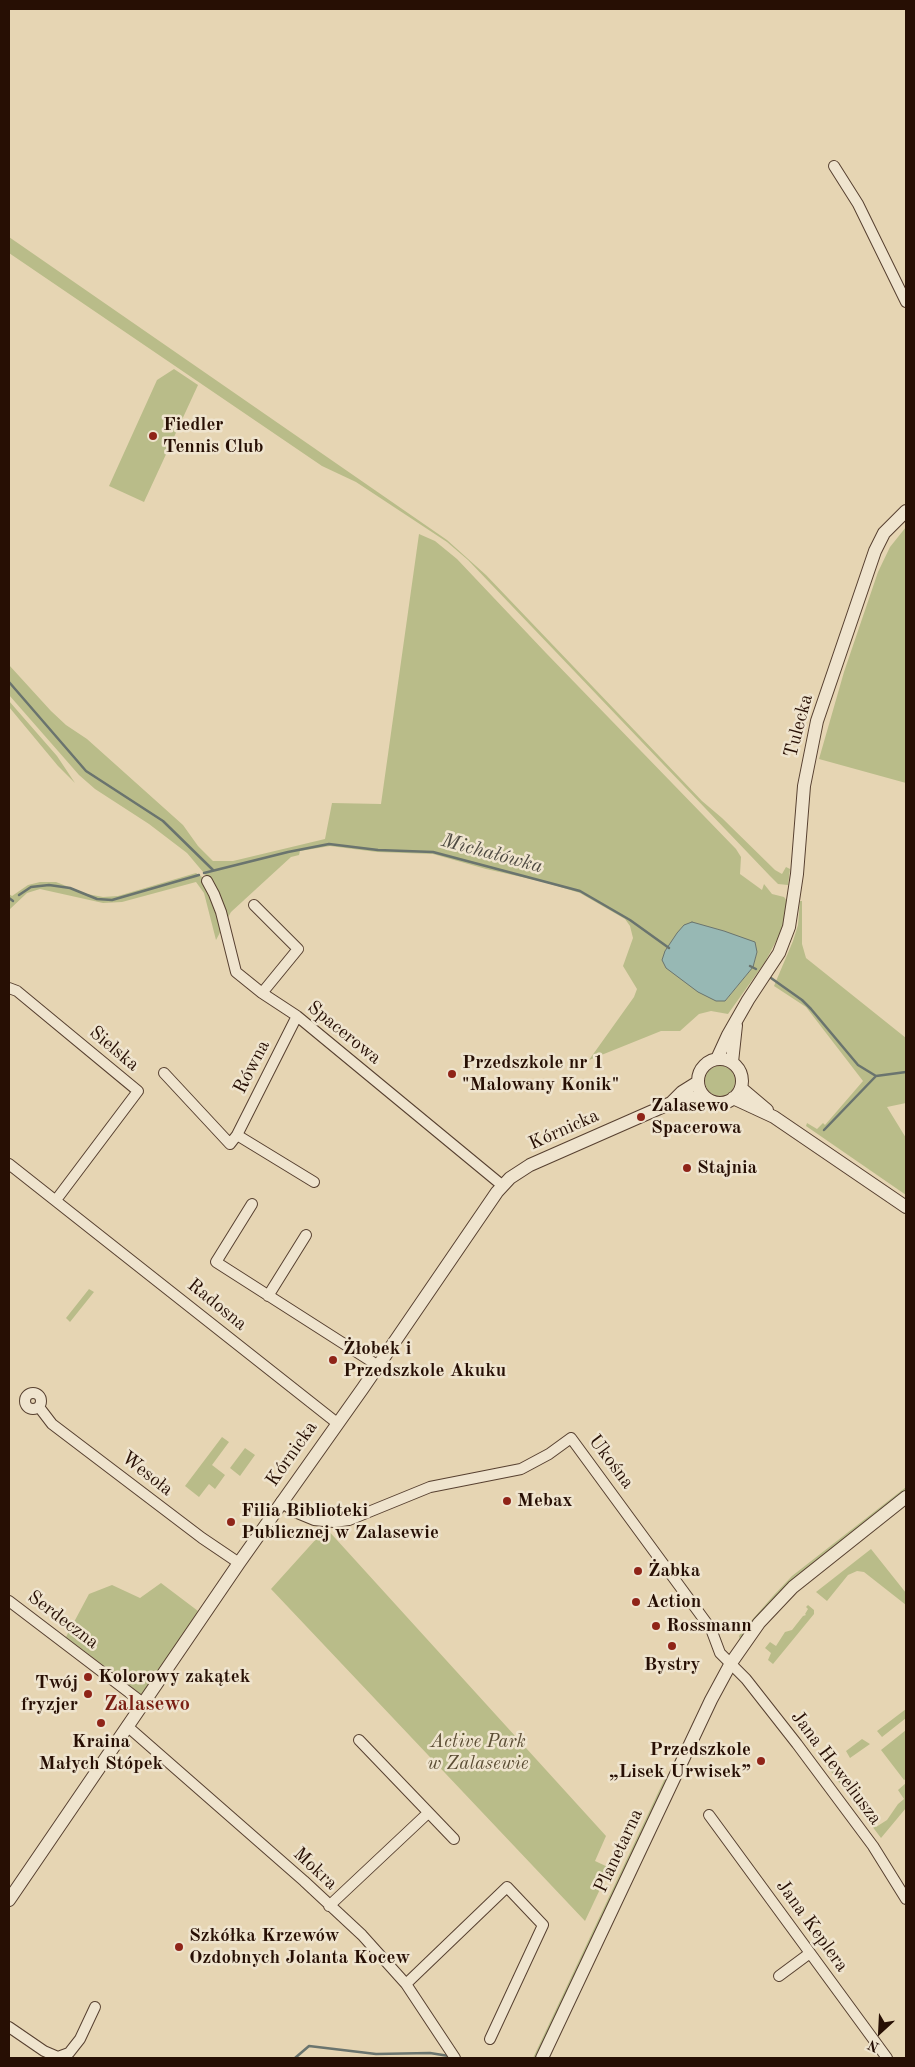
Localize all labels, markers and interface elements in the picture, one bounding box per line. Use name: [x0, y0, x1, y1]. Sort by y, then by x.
place label: Fiedler Tennis Club: [163, 414, 263, 458]
marker: Fiedler Tennis Club: [147, 430, 159, 442]
street label: Tulecka: [780, 692, 818, 760]
water label: Michałówka: [439, 829, 545, 879]
street label: Spacerowa: [302, 996, 386, 1070]
street label: Sielska: [84, 1022, 144, 1076]
street label: Równa: [229, 1036, 275, 1098]
place label: Przedszkole nr 1 "Malowany Konik": [462, 1052, 619, 1096]
marker: Przedszkole nr 1 "Malowany Konik": [446, 1068, 458, 1080]
place label: Zalasewo Spacerowa: [651, 1095, 742, 1139]
street label: Kórnicka: [525, 1104, 603, 1156]
marker: Zalasewo Spacerowa: [635, 1111, 647, 1123]
place label: Stajnia: [697, 1157, 757, 1179]
marker: Stajnia: [681, 1162, 693, 1174]
street label: Radosna: [183, 1274, 251, 1336]
place label: Żłobek i Przedszkole Akuku: [343, 1338, 506, 1382]
marker: Żłobek i Przedszkole Akuku: [327, 1354, 339, 1366]
street label: Kórnicka: [261, 1417, 323, 1491]
street label: Ukośna: [583, 1430, 639, 1494]
street label: Wesoła: [117, 1447, 177, 1501]
place label: Mebax: [517, 1490, 572, 1512]
marker: Mebax: [501, 1495, 513, 1507]
place label: Filia Biblioteki Publicznej w Zalasewie: [241, 1500, 439, 1544]
marker: Filia Biblioteki Publicznej w Zalasewie: [225, 1516, 237, 1528]
place label: Żabka: [648, 1560, 700, 1582]
marker: Żabka: [632, 1565, 644, 1577]
street label: Serdeczna: [23, 1586, 103, 1654]
place label: Action: [646, 1591, 701, 1613]
marker: Action: [630, 1596, 642, 1608]
place label: Rossmann: [666, 1615, 752, 1637]
marker: Rossmann: [650, 1620, 662, 1632]
marker: Bystry: [666, 1640, 678, 1652]
place label: Bystry: [644, 1654, 700, 1676]
place label: Kolorowy zakątek: [98, 1666, 250, 1688]
marker: Kolorowy zakątek: [82, 1671, 94, 1683]
place label: Twój fryzjer: [21, 1672, 78, 1716]
marker: Twój fryzjer: [82, 1688, 94, 1700]
district label: Zalasewo: [104, 1691, 190, 1717]
street label: Jana Heweliusza: [786, 1706, 886, 1830]
marker: Kraina Małych Stópek: [95, 1717, 107, 1729]
place label: Kraina Małych Stópek: [39, 1731, 163, 1775]
park label: Active Park w Zalasewie: [427, 1731, 529, 1775]
place label: Przedszkole „Lisek Urwisek”: [609, 1739, 751, 1783]
marker: Przedszkole „Lisek Urwisek”: [755, 1755, 767, 1767]
street label: Planetarna: [590, 1805, 648, 1897]
street label: Mokra: [288, 1843, 342, 1895]
street label: Jana Keplera: [771, 1875, 853, 1977]
place label: Szkółka Krzewów Ozdobnych Jolanta Kocew: [189, 1925, 410, 1969]
marker: Szkółka Krzewów Ozdobnych Jolanta Kocew: [173, 1941, 185, 1953]
north arrow: [855, 2007, 905, 2057]
text: N: [866, 2037, 881, 2054]

